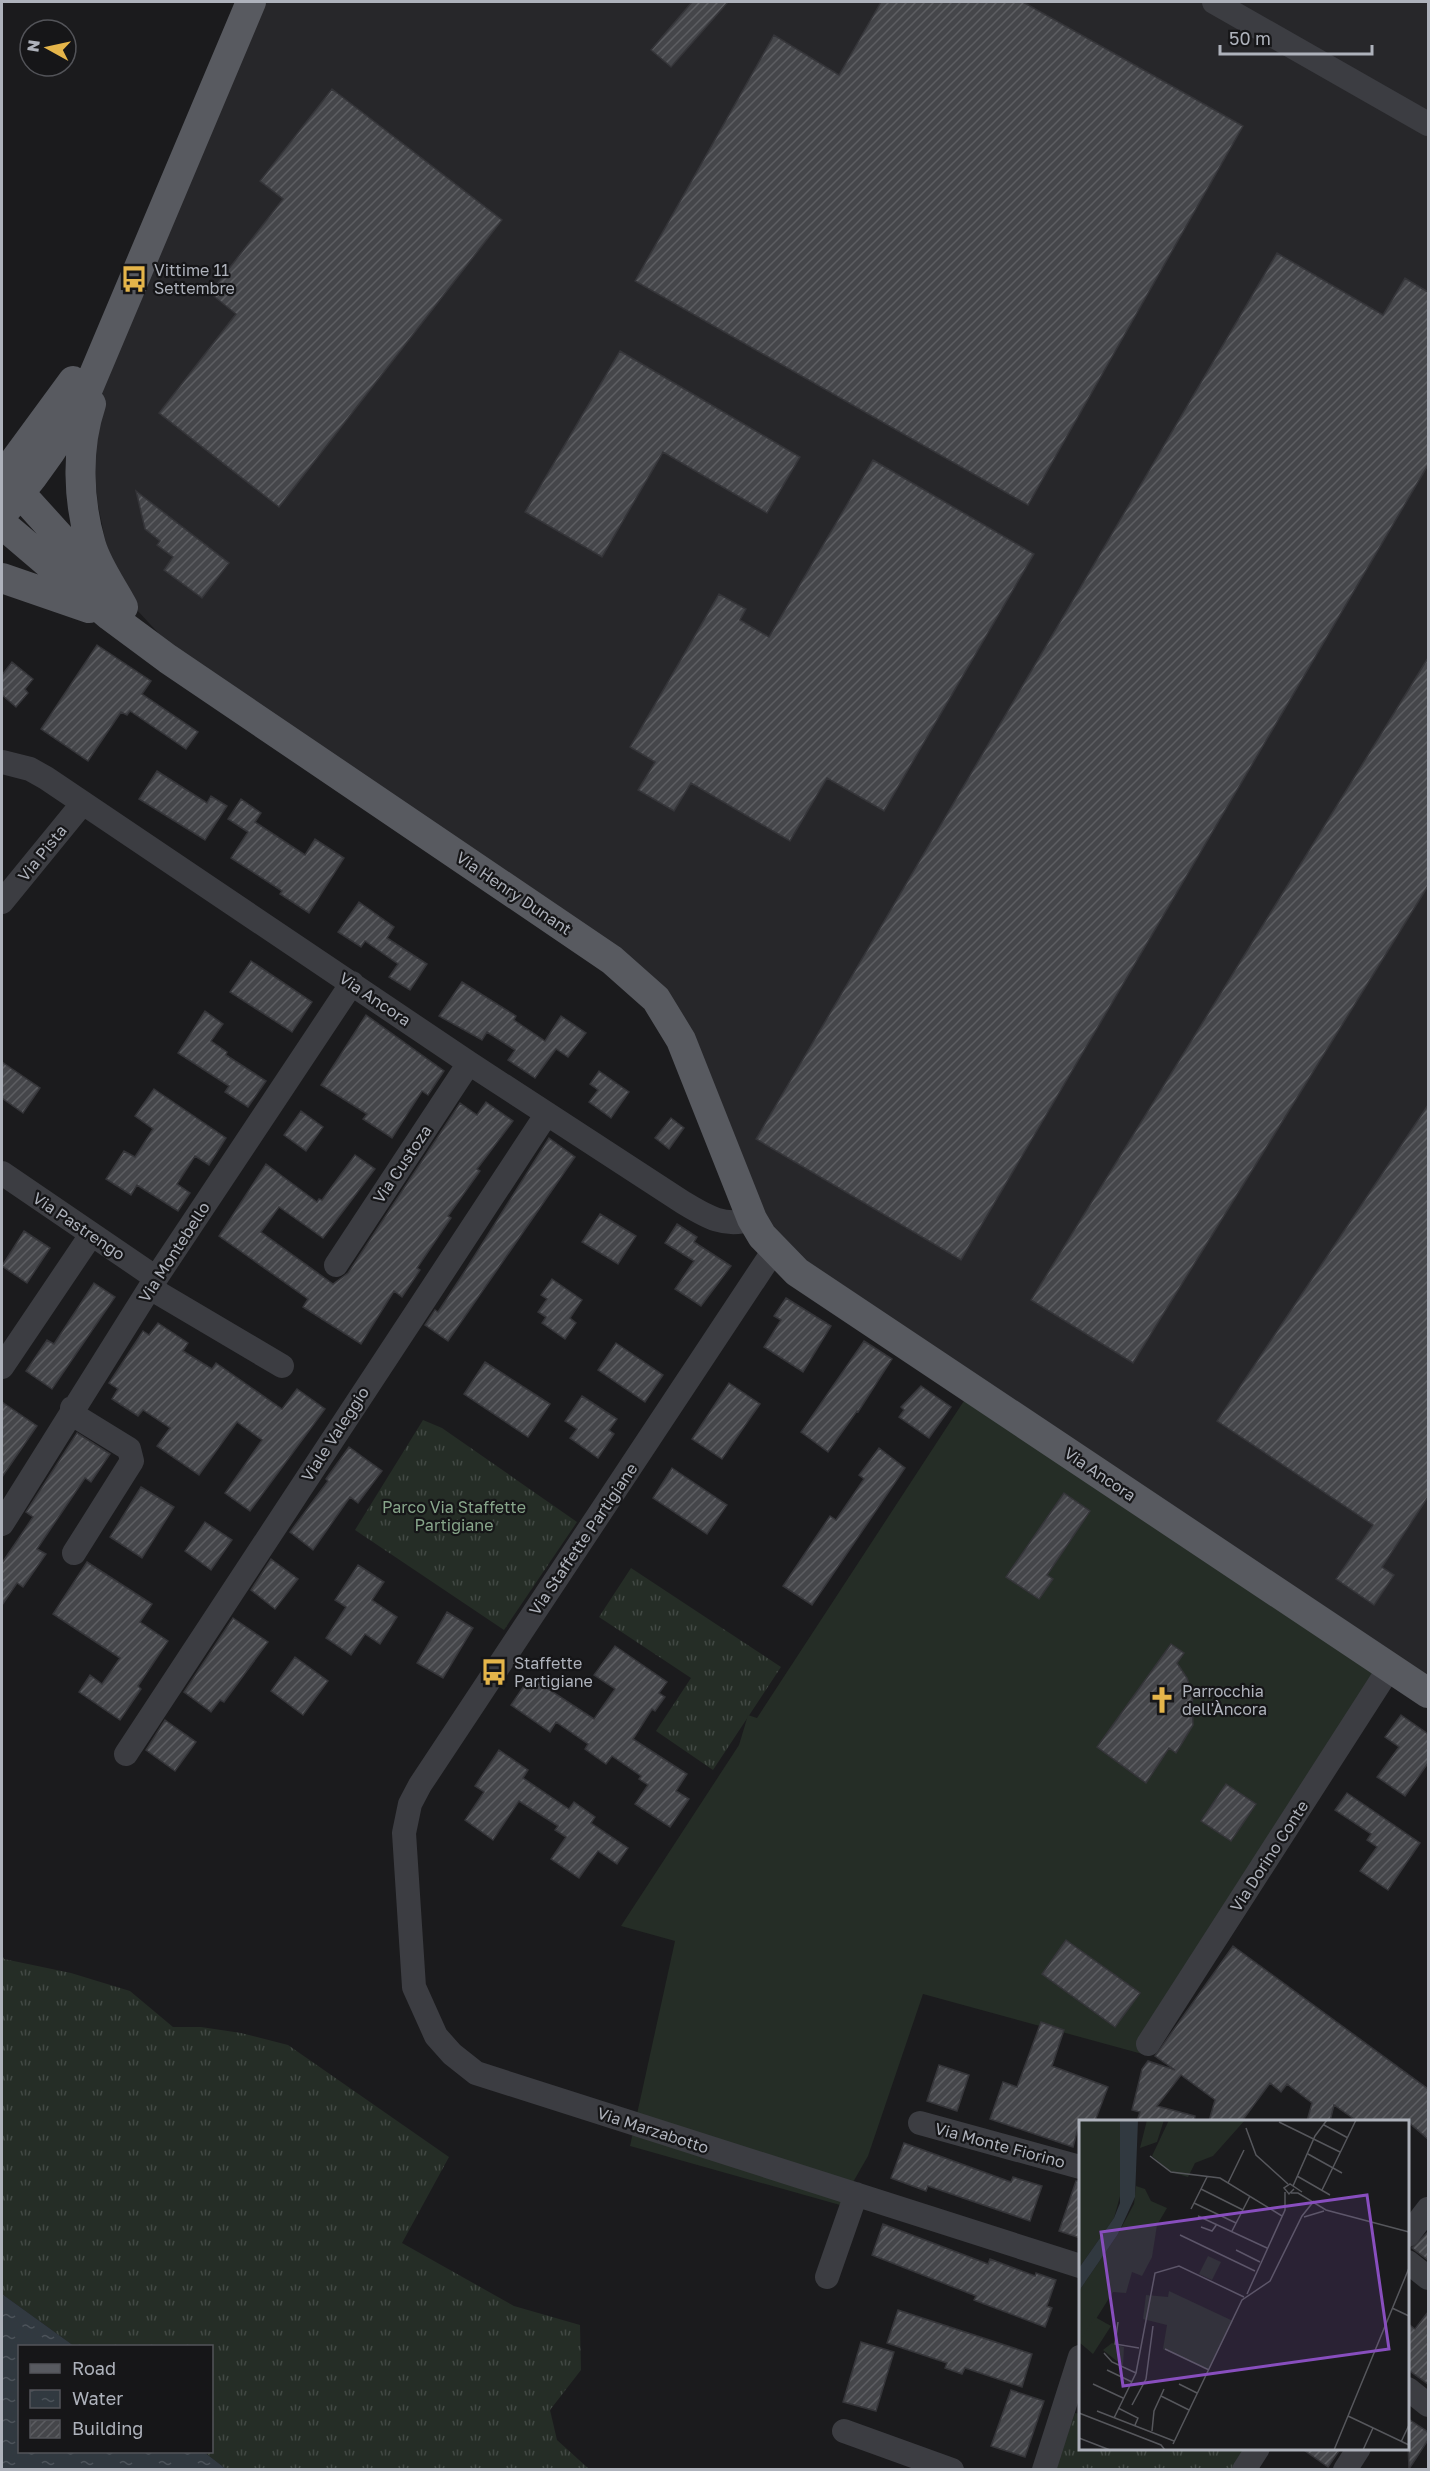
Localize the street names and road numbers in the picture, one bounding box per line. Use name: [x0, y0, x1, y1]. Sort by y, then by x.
street label: Via Pista: [13, 821, 71, 885]
street label: Via Henry Dunant: [453, 847, 575, 939]
street label: Via Ancora: [335, 968, 415, 1030]
street label: Via Custoza: [368, 1121, 436, 1207]
street label: Via Pastrengo: [29, 1188, 129, 1264]
street label: Via Montebello: [134, 1198, 214, 1306]
street label: Viale Valeggio: [297, 1383, 373, 1485]
street label: Via Ancora: [1060, 1443, 1140, 1505]
street label: Via Staffette Partigiane: [525, 1459, 641, 1619]
street label: Via Dorino Conte: [1226, 1797, 1312, 1915]
street label: Via Marzabotto: [595, 2103, 711, 2157]
street label: Via Monte Fiorino: [933, 2118, 1067, 2172]

